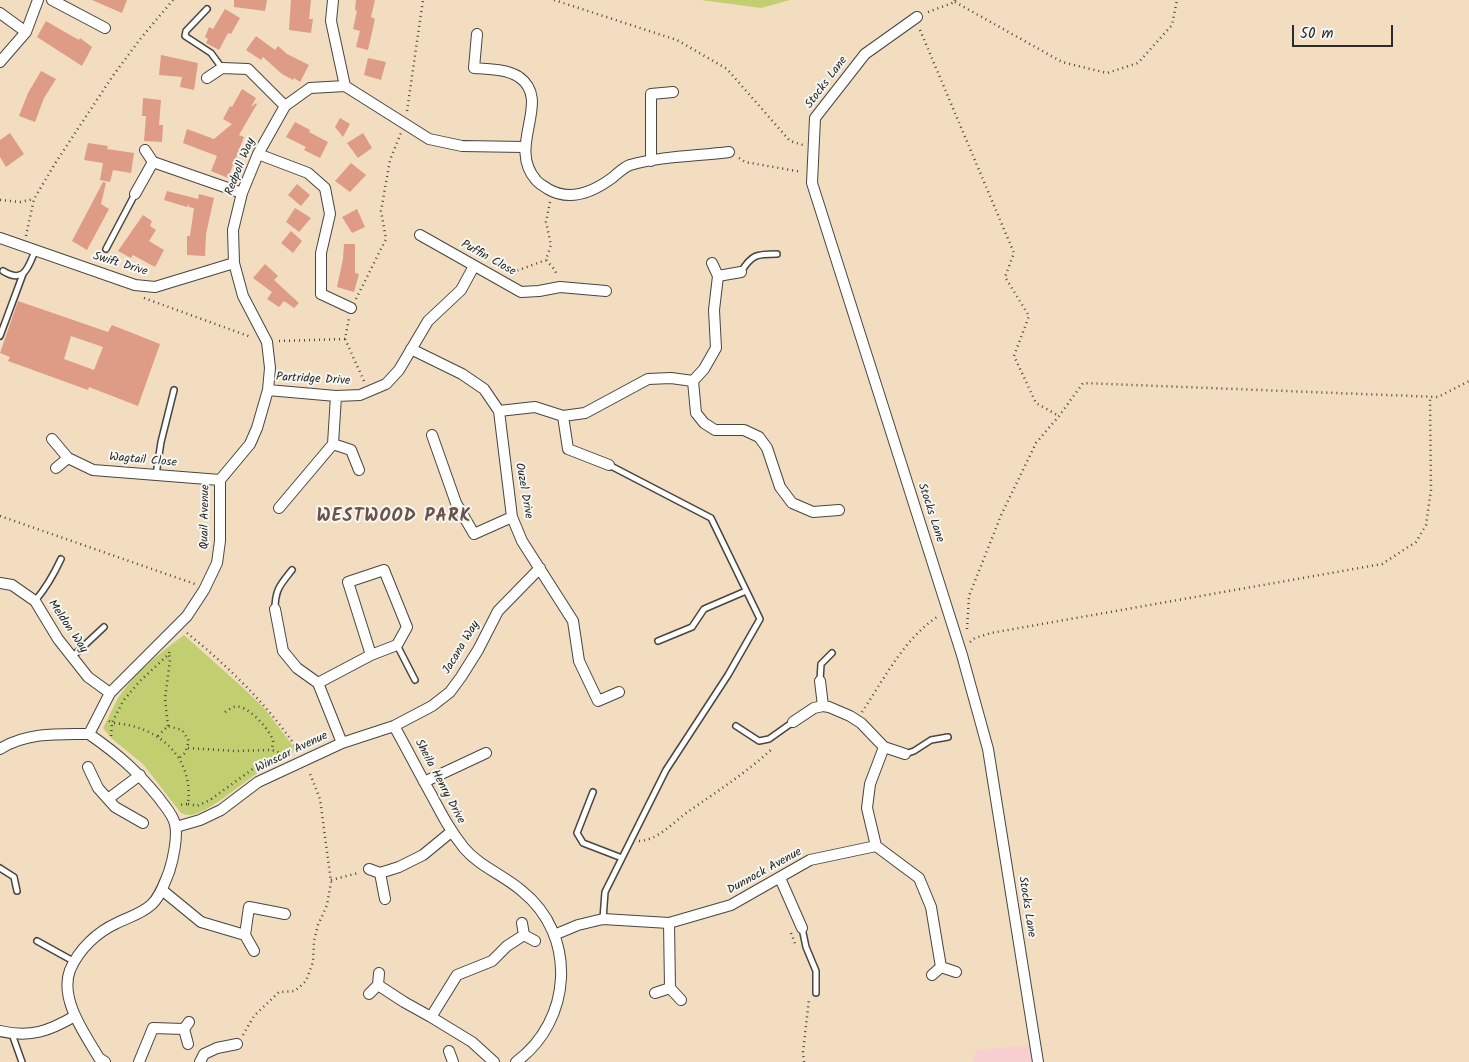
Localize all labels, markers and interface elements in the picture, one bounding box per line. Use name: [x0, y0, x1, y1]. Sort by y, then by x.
scale bar: [1294, 15, 1395, 47]
text: 50 m: [1300, 22, 1334, 46]
street label: Stocks Lane: [803, 54, 851, 112]
street label: Redpoll Way: [223, 136, 259, 198]
street label: Puffin Close: [458, 238, 518, 280]
street label: Swift Drive: [91, 250, 149, 280]
street label: Partridge Drive: [275, 371, 351, 389]
street label: Wagtail Close: [109, 451, 177, 471]
street label: Ouzel Drive: [511, 462, 535, 520]
street label: Stocks Lane: [914, 482, 946, 544]
street label: Quail Avenue: [198, 484, 214, 550]
district label: WESTWOOD PARK: [315, 507, 473, 529]
street label: Meldon Way: [44, 598, 90, 656]
street label: Jacana Way: [440, 619, 484, 677]
street label: Winscar Avenue: [253, 729, 331, 777]
street label: Sheila Henry Drive: [411, 737, 467, 827]
street label: Dunnock Avenue: [725, 846, 805, 898]
street label: Stocks Lane: [1014, 876, 1038, 938]

